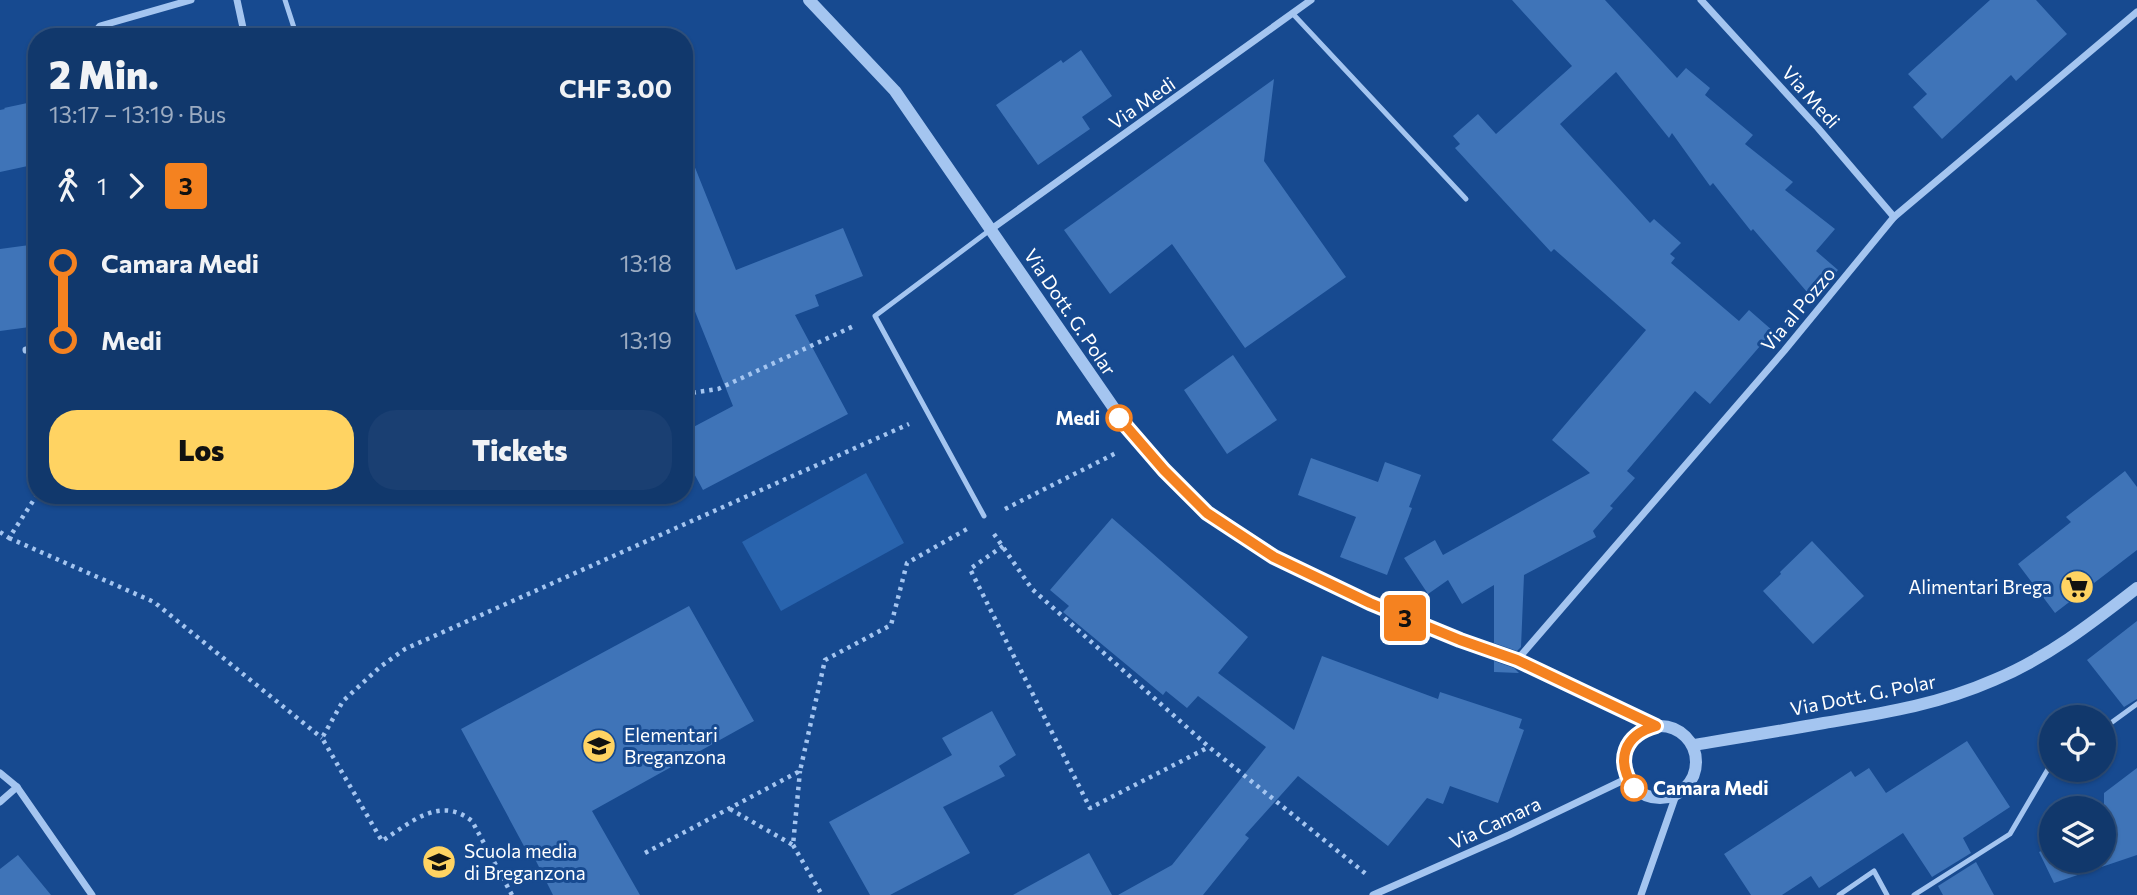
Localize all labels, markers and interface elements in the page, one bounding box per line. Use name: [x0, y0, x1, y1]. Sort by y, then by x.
text: 2 Min.: [49, 50, 159, 97]
street label: Via Medi: [1778, 61, 1845, 132]
text: CHF 3.00: [559, 72, 672, 103]
street label: Via Medi: [1104, 72, 1179, 134]
text: 13:17 – 13:19 · Bus: [49, 100, 226, 128]
icon: walk: [49, 167, 87, 205]
icon: forward: [117, 167, 155, 205]
text: 3: [179, 171, 193, 200]
text: 1: [97, 172, 107, 200]
street label: Via Dott. G. Polar: [1020, 244, 1121, 380]
text: Camara Medi: [101, 247, 259, 278]
text: 13:18: [620, 249, 672, 277]
street label: Via al Pozzo: [1756, 262, 1840, 356]
text: Medi: [101, 324, 162, 355]
text: 13:19: [620, 326, 672, 354]
marker: Medi: [1106, 405, 1132, 431]
place label: Medi: [1055, 406, 1100, 429]
button: Los: [49, 410, 354, 490]
button: Tickets: [368, 410, 672, 490]
supermarket icon: Alimentari Brega: [2058, 568, 2096, 606]
place label: Alimentari Brega: [1908, 575, 2052, 598]
line badge: 3: [1382, 595, 1428, 641]
text: 3: [1398, 603, 1412, 632]
street label: Via Dott. G. Polar: [1788, 669, 1938, 720]
map controls: [2039, 705, 2116, 873]
button: locate: [2039, 705, 2116, 782]
place label: Elementari Breganzona: [624, 723, 726, 768]
school or university icon: Elementari Breganzona: [580, 727, 618, 765]
marker: Camara Medi: [1621, 775, 1647, 801]
place label: Camara Medi: [1653, 776, 1768, 799]
street label: Via Camara: [1445, 791, 1544, 854]
button: layers: [2039, 796, 2116, 873]
place label: Scuola media di Breganzona: [464, 839, 586, 884]
school or university icon: Scuola media di Breganzona: [420, 843, 458, 881]

